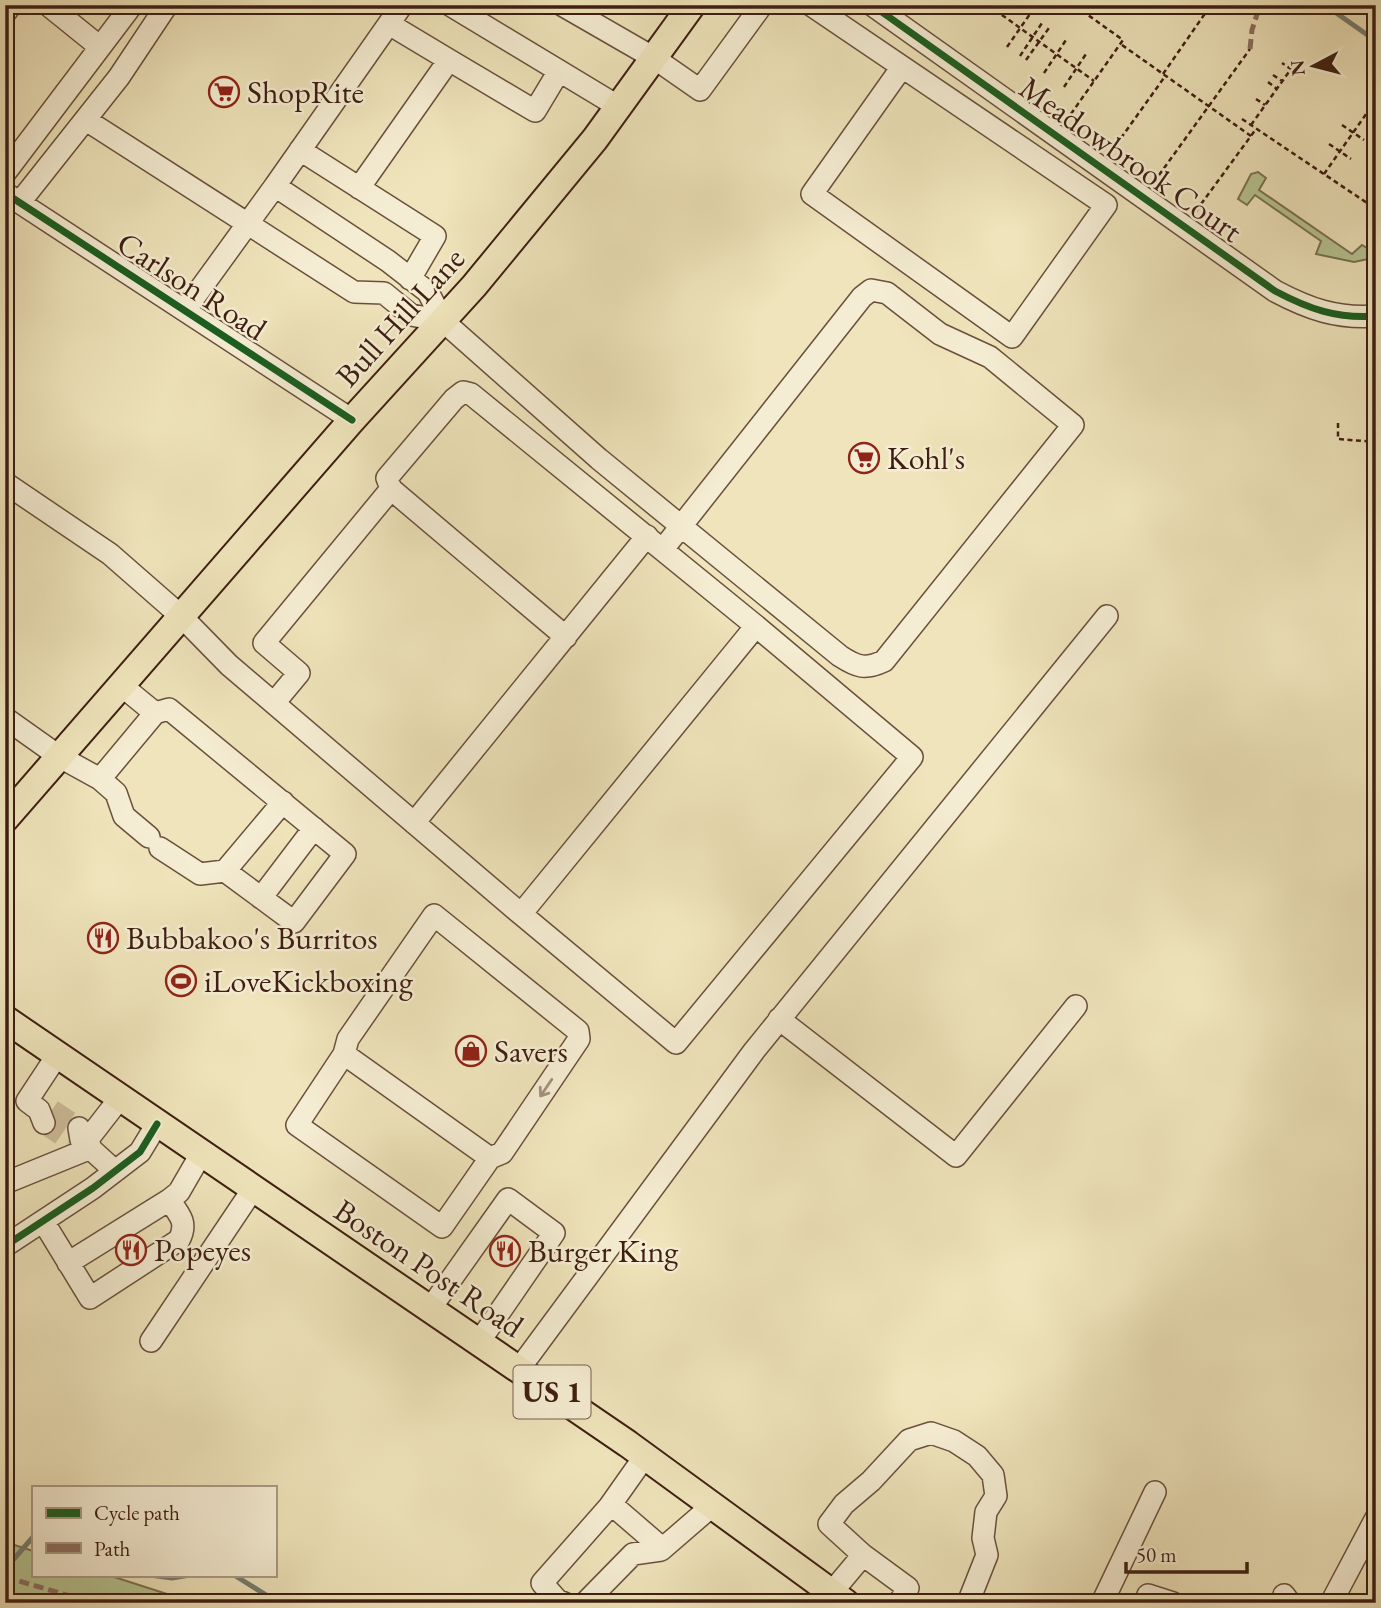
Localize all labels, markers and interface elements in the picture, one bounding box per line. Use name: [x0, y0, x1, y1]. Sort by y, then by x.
north arrow: [1280, 32, 1350, 102]
text: N: [1284, 58, 1311, 77]
street label: Meadowbrook Court: [1011, 66, 1251, 252]
place label: ShopRite: [247, 71, 364, 113]
supermarket icon: ShopRite: [207, 75, 241, 109]
street label: Carlson Road: [109, 222, 276, 350]
street label: Bull Hill Lane: [326, 238, 474, 396]
place label: Kohl's: [887, 437, 965, 479]
supermarket icon: Kohl's: [847, 441, 881, 475]
place label: Bubbakoo's Burritos: [126, 917, 378, 959]
restaurant icon: Bubbakoo's Burritos: [86, 921, 120, 955]
place label: iLoveKickboxing: [204, 960, 414, 1002]
sports icon: iLoveKickboxing: [164, 964, 198, 998]
place label: Savers: [494, 1030, 568, 1072]
shop icon: Savers: [454, 1034, 488, 1068]
one-way arrow: [539, 1078, 553, 1098]
street label: Boston Post Road: [326, 1189, 533, 1347]
place label: Popeyes: [154, 1229, 251, 1271]
place label: Burger King: [528, 1230, 679, 1272]
restaurant icon: Popeyes: [114, 1233, 148, 1267]
restaurant icon: Burger King: [488, 1234, 522, 1268]
road number: US 1: [514, 1366, 590, 1418]
legend: [32, 1486, 276, 1576]
text: Cycle path: [94, 1499, 180, 1526]
scale bar: [1126, 1531, 1246, 1575]
text: Path: [94, 1535, 131, 1562]
text: 50 m: [1136, 1541, 1177, 1568]

